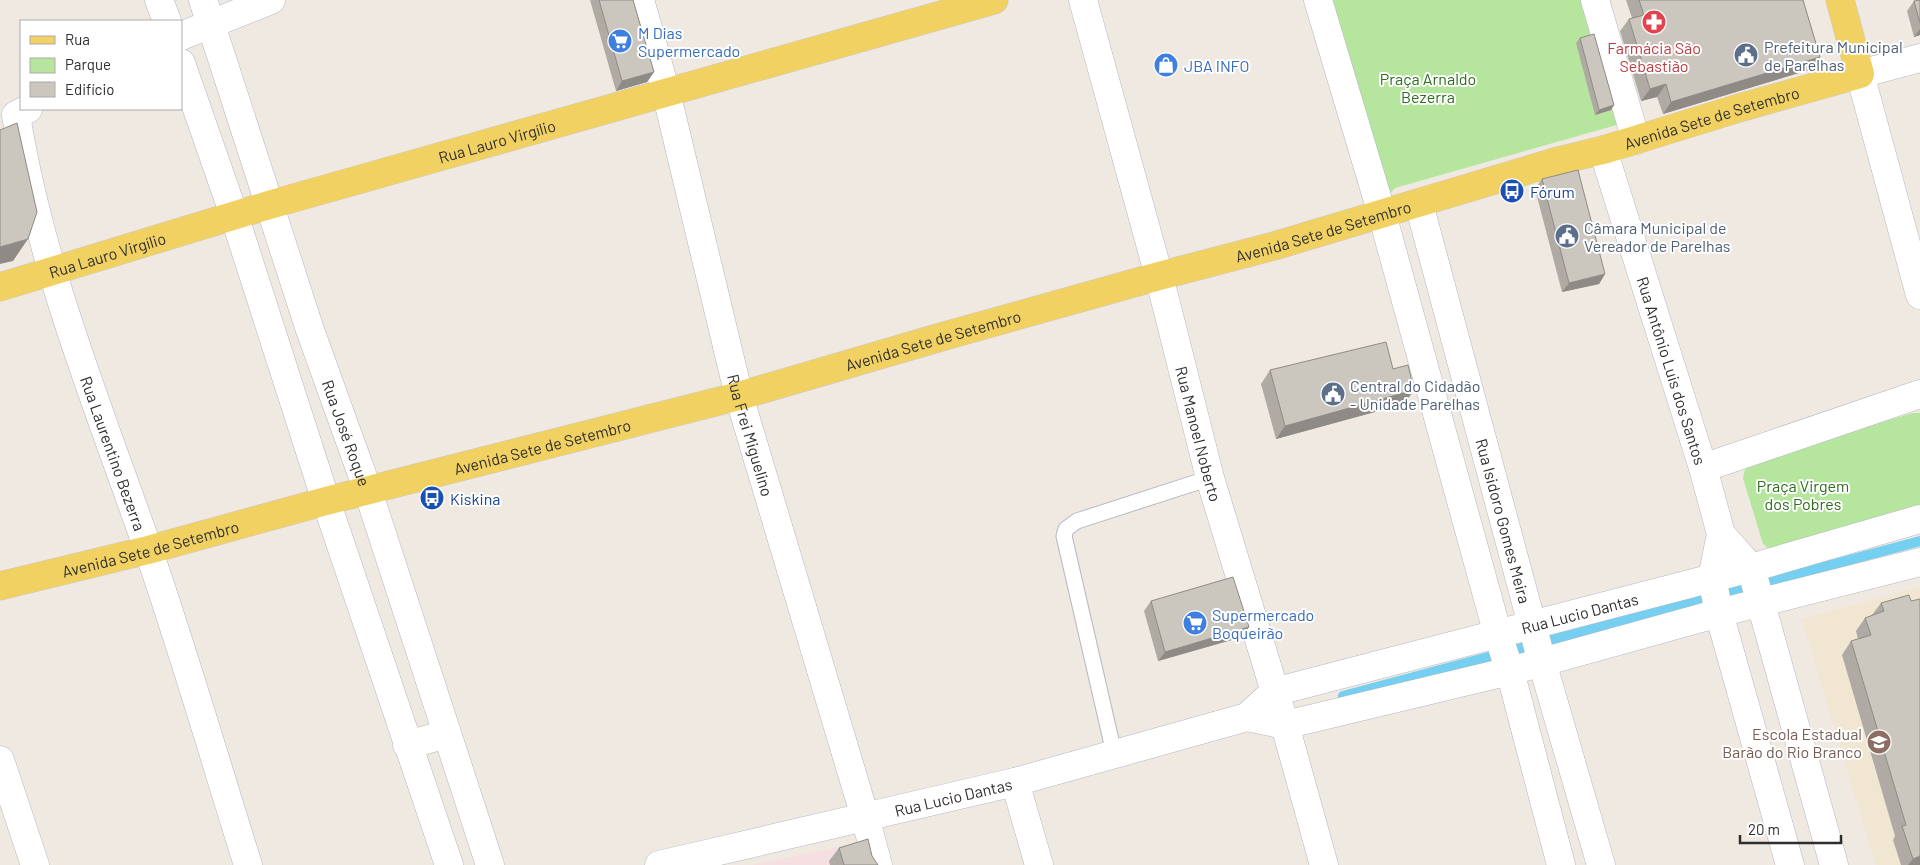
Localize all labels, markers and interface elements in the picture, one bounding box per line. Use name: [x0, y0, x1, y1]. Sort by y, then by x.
pharmacy icon: Farmácia São Sebastião: [1641, 9, 1667, 35]
legend: [20, 20, 182, 110]
place label: M Dias Supermercado: [638, 23, 740, 60]
supermarket icon: M Dias Supermercado: [607, 28, 633, 54]
text: Rua: [65, 30, 90, 48]
place label: Prefeitura Municipal de Parelhas: [1764, 37, 1903, 74]
place label: Farmácia São Sebastião: [1607, 38, 1701, 75]
public building icon: Prefeitura Municipal de Parelhas: [1733, 42, 1759, 68]
shop icon: JBA INFO: [1153, 52, 1179, 78]
text: Parque: [65, 55, 111, 73]
place label: JBA INFO: [1184, 56, 1250, 75]
park label: Praça Arnaldo Bezerra: [1380, 69, 1476, 106]
text: Edifício: [65, 80, 114, 98]
street label: Avenida Sete de Setembro: [1622, 82, 1801, 152]
street label: Rua Lauro Virgílio: [436, 115, 558, 166]
bus stop icon: Fórum: [1499, 178, 1525, 204]
place label: Fórum: [1530, 182, 1575, 201]
street label: Avenida Sete de Setembro: [1233, 196, 1413, 265]
place label: Câmara Municipal de Vereador de Parelhas: [1584, 218, 1731, 255]
public building icon: Câmara Municipal de Vereador de Parelhas: [1554, 223, 1580, 249]
street label: Rua Lauro Virgílio: [47, 228, 168, 281]
street label: Rua Antônio Luis dos Santos: [1634, 274, 1711, 467]
street label: Avenida Sete de Setembro: [843, 306, 1023, 374]
street label: Rua Manoel Noberto: [1173, 364, 1226, 504]
street label: Rua Frei Miguelino: [725, 372, 778, 498]
street label: Rua Laurentino Bezerra: [77, 373, 150, 533]
place label: Central do Cidadão - Unidade Parelhas: [1350, 376, 1480, 413]
street label: Rua José Roque: [319, 377, 375, 488]
public building icon: Central do Cidadão - Unidade Parelhas: [1320, 381, 1346, 407]
street label: Avenida Sete de Setembro: [452, 414, 633, 478]
street label: Rua Isidoro Gomes Meira: [1473, 436, 1535, 605]
park label: Praça Virgem dos Pobres: [1757, 476, 1849, 513]
bus stop icon: Kiskina: [419, 485, 445, 511]
place label: Kiskina: [450, 489, 500, 508]
street label: Avenida Sete de Setembro: [60, 516, 241, 580]
street label: Rua Lucio Dantas: [1519, 588, 1640, 637]
place label: Supermercado Boqueirão: [1212, 605, 1314, 642]
supermarket icon: Supermercado Boqueirão: [1182, 610, 1208, 636]
place label: Escola Estadual Barão do Rio Branco: [1722, 724, 1862, 761]
school or university icon: Escola Estadual Barão do Rio Branco: [1866, 729, 1892, 755]
street label: Rua Lucio Dantas: [892, 774, 1014, 819]
scale bar: [1740, 812, 1841, 844]
text: 20 m: [1748, 820, 1780, 838]

